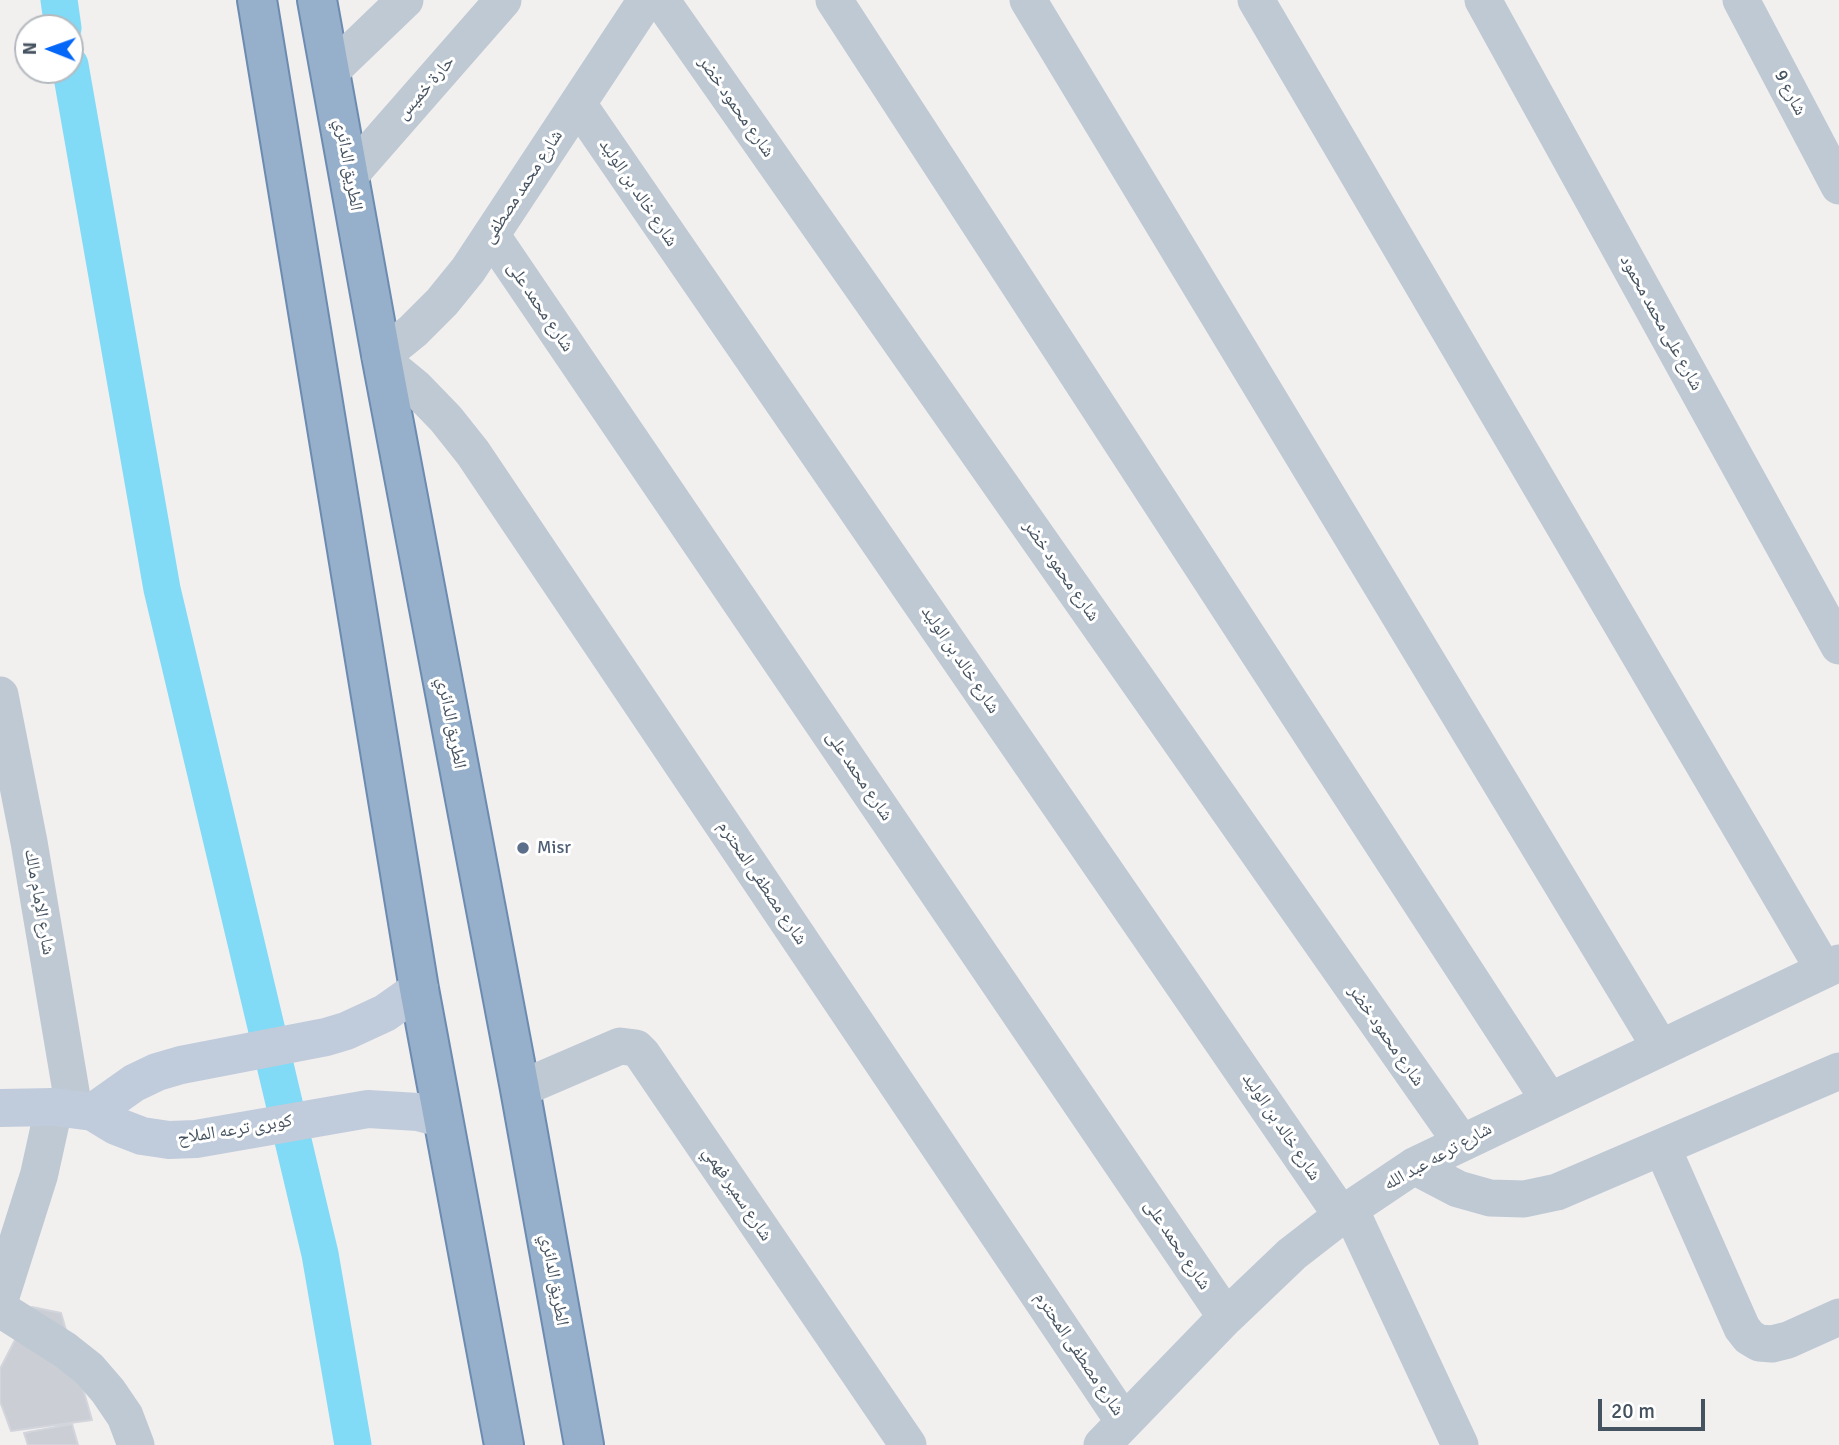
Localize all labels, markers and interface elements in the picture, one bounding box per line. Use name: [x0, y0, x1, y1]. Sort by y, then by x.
north arrow: [14, 14, 84, 84]
text: N: [18, 42, 42, 55]
street label: حارة خميس: [392, 52, 460, 124]
street label: شارع محمود خضر: [693, 52, 779, 162]
street label: شارع 9: [1769, 67, 1811, 119]
street label: الطريق الدائري: [329, 118, 367, 212]
street label: شارع محمد مصطفى: [478, 126, 568, 248]
street label: شارع خالد بن الوليد: [594, 135, 682, 251]
street label: شارع على محمد محمود: [1615, 251, 1707, 395]
street label: شارع محمد على: [502, 258, 578, 356]
street label: شارع محمود خضر: [1018, 516, 1104, 626]
street label: شارع خالد بن الوليد: [916, 602, 1004, 718]
street label: الطريق الدائري: [432, 675, 470, 771]
street label: شارع محمد على: [821, 727, 897, 825]
street label: شارع مصطفى المحترم: [712, 817, 812, 949]
place label: Misr: [537, 837, 571, 859]
marker: Misr: [515, 840, 531, 856]
street label: شارع الإمام مالك: [19, 847, 59, 957]
street label: شارع محمود خضر: [1343, 981, 1429, 1091]
street label: شارع خالد بن الوليد: [1237, 1069, 1325, 1185]
street label: كوبرى ترعه الملاح: [176, 1110, 294, 1150]
street label: شارع ترعه عبد الله: [1380, 1118, 1496, 1196]
street label: شارع سمير فهمي: [697, 1143, 777, 1245]
street label: شارع محمد على: [1139, 1196, 1215, 1294]
street label: الطريق الدائري: [535, 1233, 573, 1327]
street label: شارع مصطفى المحترم: [1029, 1288, 1129, 1420]
scale bar: [1601, 1386, 1708, 1430]
text: 20 m: [1611, 1398, 1655, 1424]

